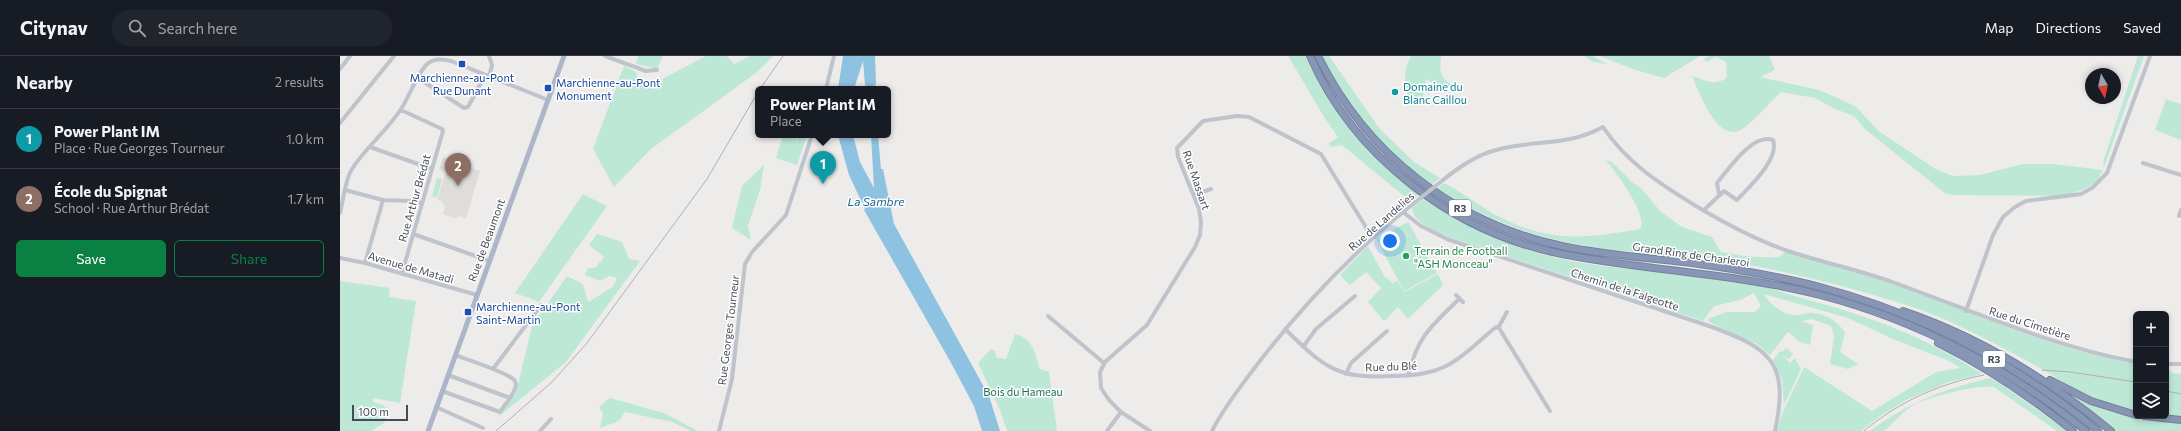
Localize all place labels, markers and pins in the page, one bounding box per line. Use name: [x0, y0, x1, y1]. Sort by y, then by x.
marker: Marchienne-au-Pont Rue Dunant: [457, 59, 467, 69]
place label: Marchienne-au-Pont Rue Dunant: [410, 71, 515, 97]
place label: Marchienne-au-Pont Monument: [556, 76, 661, 102]
place label: Domaine du Blanc Caillou: [1403, 80, 1467, 106]
marker: Marchienne-au-Pont Monument: [543, 83, 553, 93]
marker: Domaine du Blanc Caillou: [1390, 87, 1400, 97]
pin: 1: [810, 151, 836, 184]
pin: 2: [445, 153, 471, 186]
place label: Terrain de Football "ASH Monceau": [1414, 244, 1507, 270]
marker: Terrain de Football "ASH Monceau": [1401, 251, 1411, 261]
place label: Marchienne-au-Pont Saint-Martin: [476, 300, 581, 326]
marker: Marchienne-au-Pont Saint-Martin: [463, 307, 473, 317]

